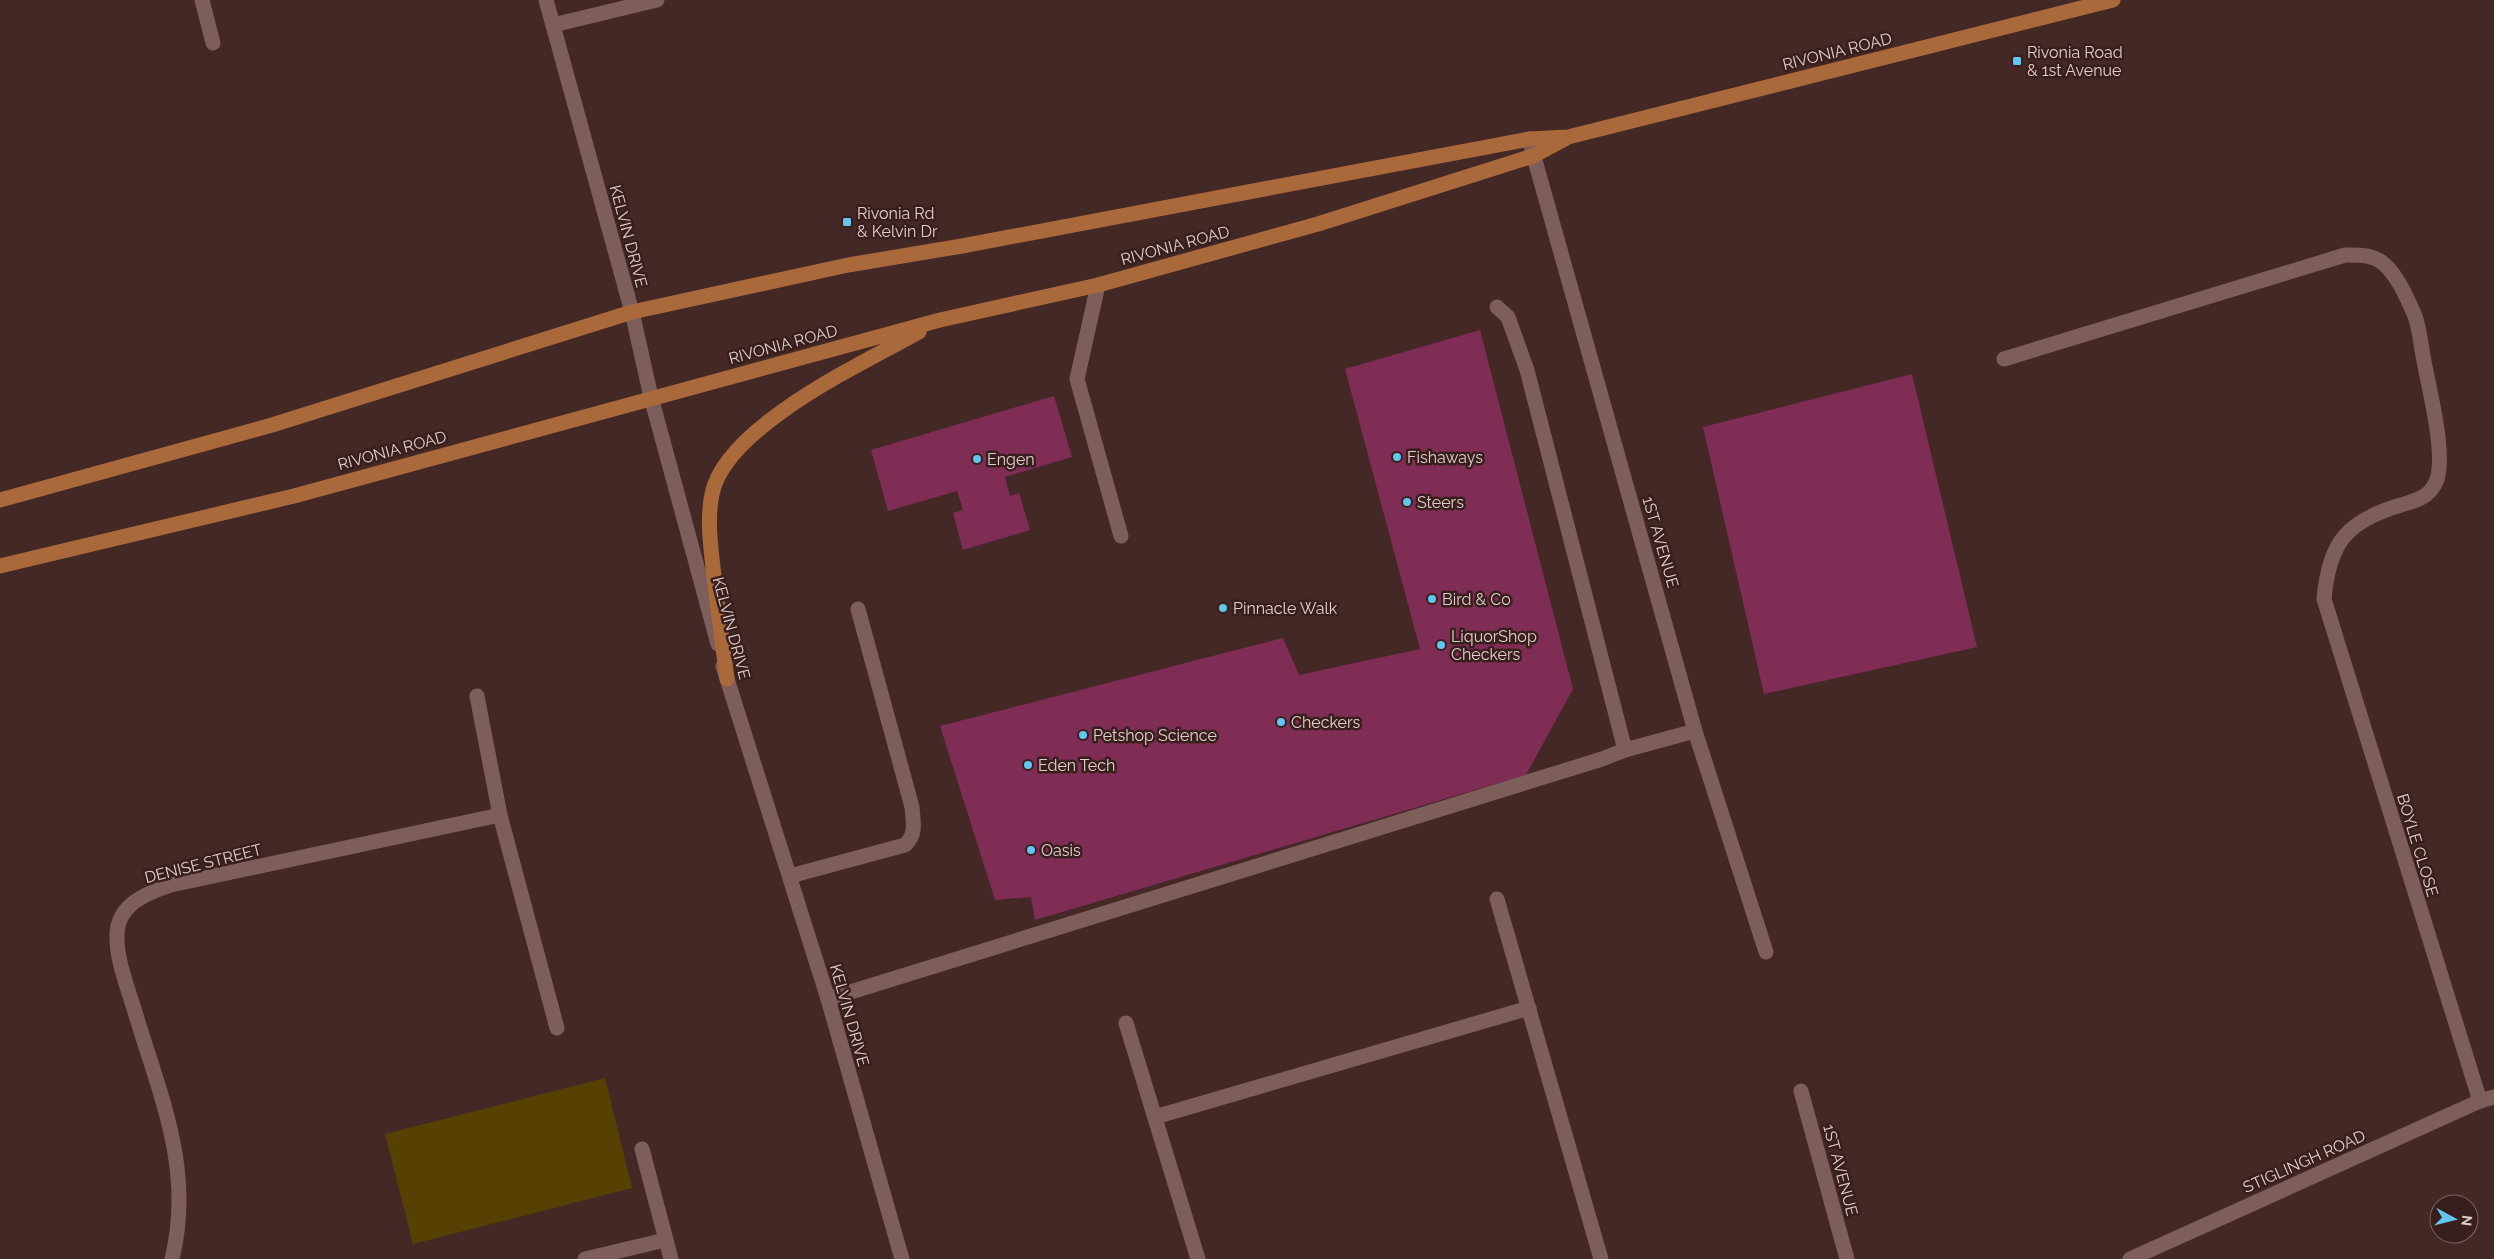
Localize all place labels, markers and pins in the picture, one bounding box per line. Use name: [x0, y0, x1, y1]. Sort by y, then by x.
place label: Rivonia Road & 1st Avenue: [2027, 43, 2123, 80]
marker: Rivonia Road & 1st Avenue: [2011, 55, 2023, 67]
place label: Rivonia Rd & Kelvin Dr: [857, 204, 938, 241]
marker: Rivonia Rd & Kelvin Dr: [841, 216, 853, 228]
place label: Fishaways: [1407, 448, 1483, 467]
place label: Engen: [987, 450, 1035, 469]
marker: Fishaways: [1391, 451, 1403, 463]
marker: Engen: [971, 453, 983, 465]
place label: Steers: [1417, 493, 1464, 512]
marker: Steers: [1401, 496, 1413, 508]
place label: Bird & Co: [1442, 590, 1511, 609]
marker: Bird & Co: [1426, 593, 1438, 605]
place label: Pinnacle Walk: [1233, 599, 1338, 618]
marker: Pinnacle Walk: [1217, 602, 1229, 614]
place label: LiquorShop Checkers: [1451, 627, 1537, 664]
marker: LiquorShop Checkers: [1435, 639, 1447, 651]
place label: Checkers: [1291, 713, 1361, 732]
marker: Checkers: [1275, 716, 1287, 728]
place label: Petshop Science: [1093, 726, 1217, 745]
marker: Petshop Science: [1077, 729, 1089, 741]
place label: Eden Tech: [1038, 756, 1115, 775]
marker: Eden Tech: [1022, 759, 1034, 771]
place label: Oasis: [1041, 841, 1081, 860]
marker: Oasis: [1025, 844, 1037, 856]

